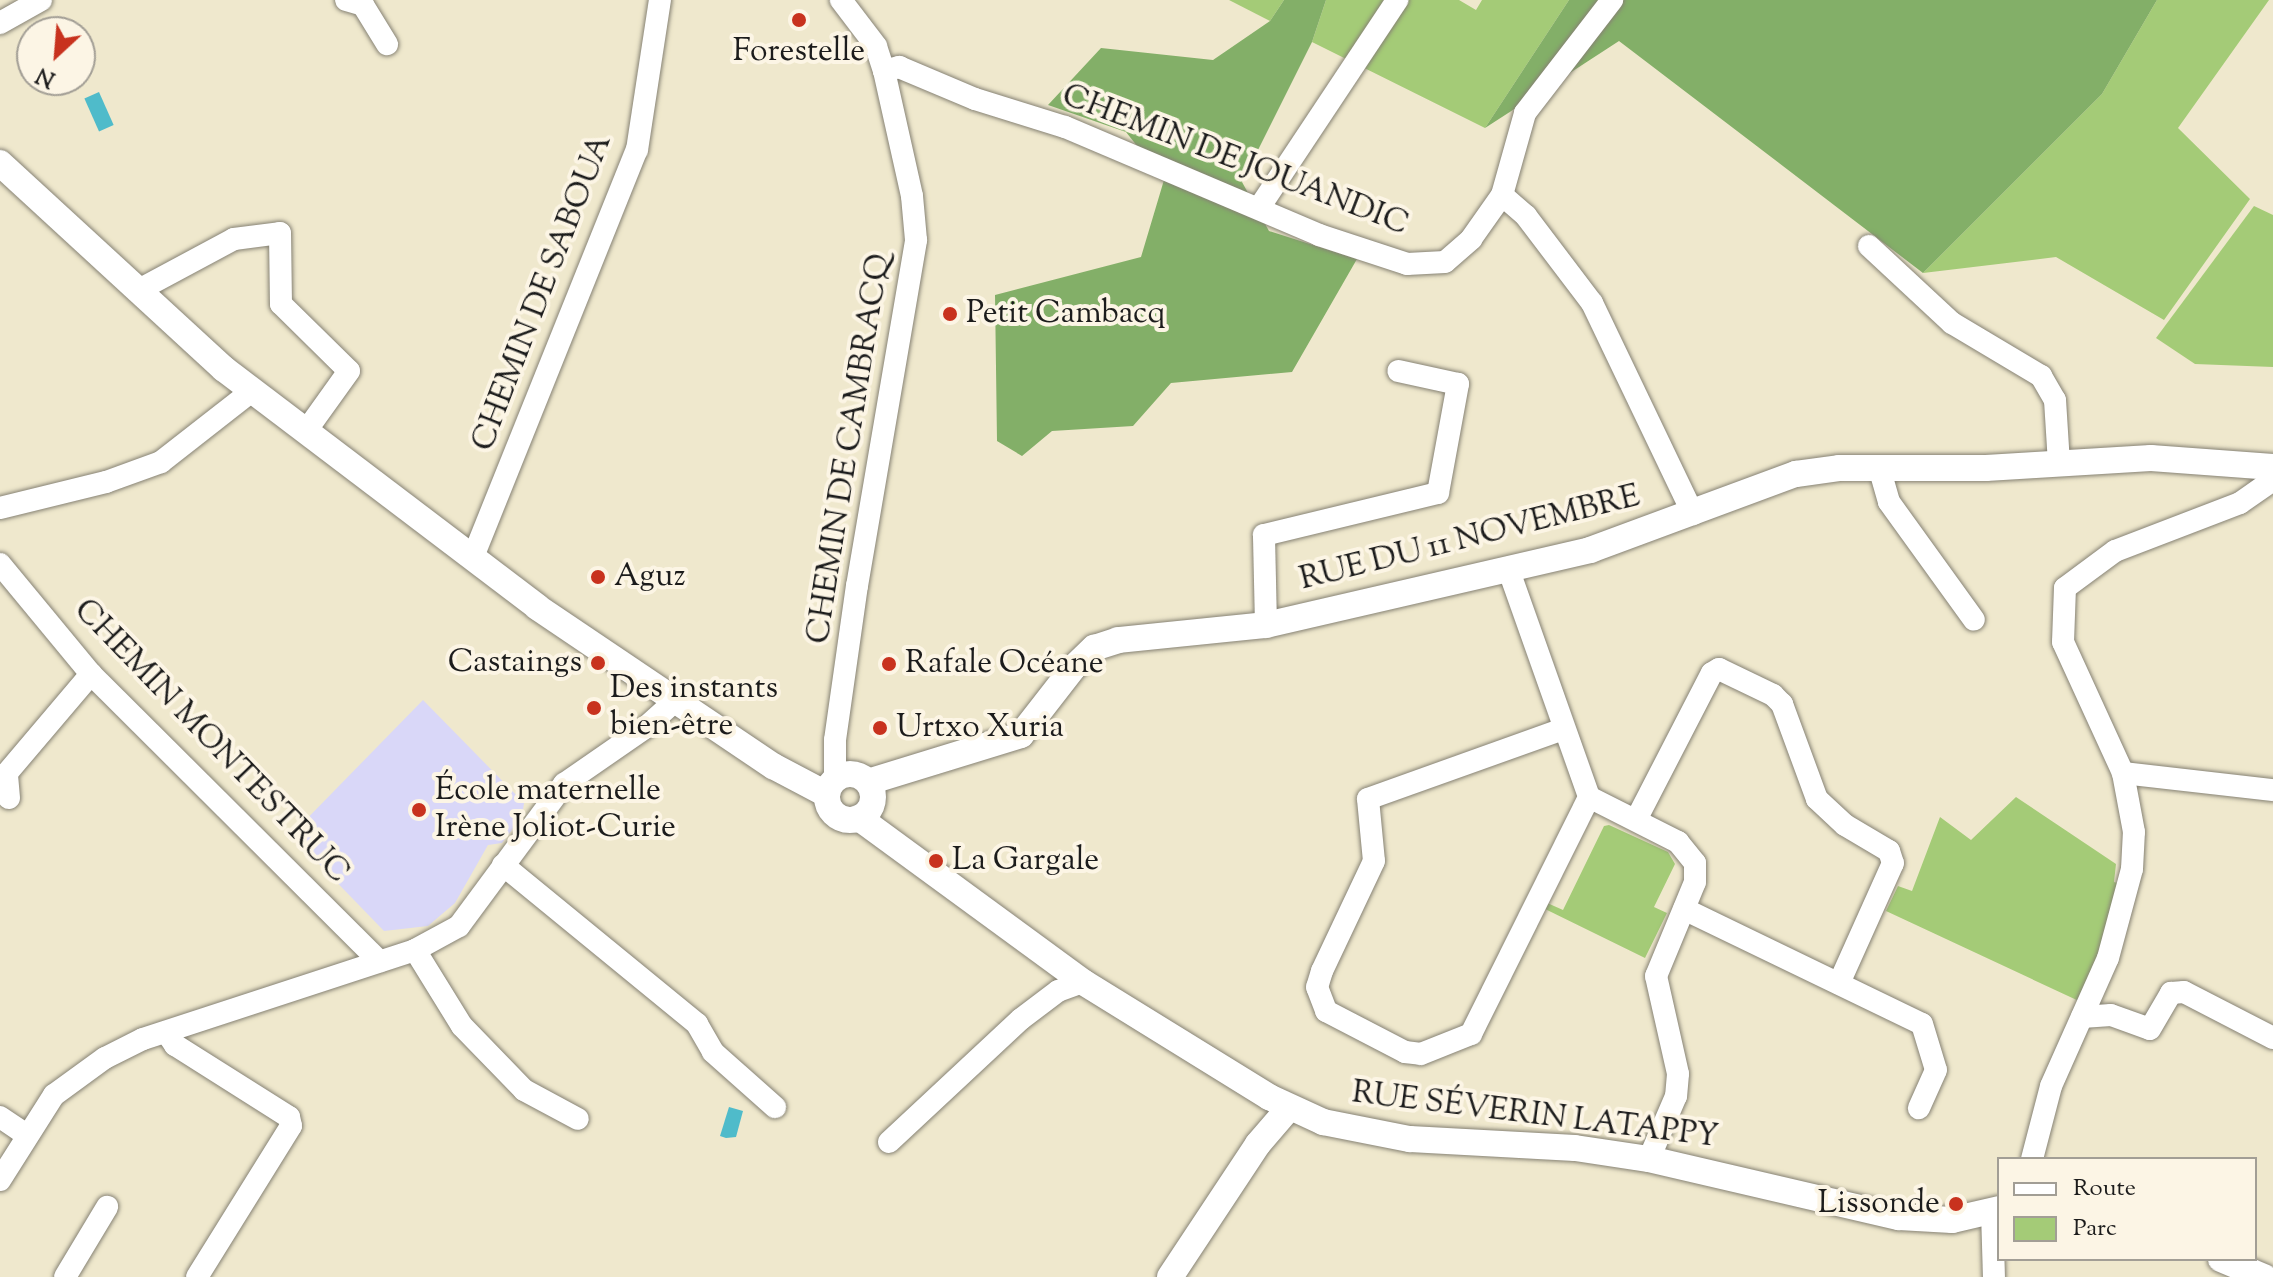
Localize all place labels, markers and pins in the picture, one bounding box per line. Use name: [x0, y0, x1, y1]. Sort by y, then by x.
marker: Forestelle: [790, 11, 808, 29]
place label: Forestelle: [733, 33, 865, 71]
place label: Petit Cambacq: [966, 295, 1165, 333]
marker: Petit Cambacq: [941, 305, 959, 323]
place label: Aguz: [614, 558, 685, 596]
marker: Aguz: [589, 568, 607, 586]
place label: Castaings: [448, 644, 582, 682]
place label: Rafale Océane: [905, 645, 1104, 683]
marker: Castaings: [589, 654, 607, 672]
marker: Rafale Océane: [880, 655, 898, 673]
place label: Des instants bien-être: [610, 671, 778, 746]
marker: Des instants bien-être: [585, 699, 603, 717]
place label: Urtxo Xuria: [896, 709, 1064, 747]
marker: Urtxo Xuria: [871, 719, 889, 737]
place label: École maternelle Irène Joliot-Curie: [435, 773, 676, 848]
marker: École maternelle Irène Joliot-Curie: [410, 801, 428, 819]
place label: La Gargale: [952, 842, 1099, 880]
marker: La Gargale: [927, 852, 945, 870]
place label: Lissonde: [1818, 1185, 1940, 1223]
marker: Lissonde: [1947, 1195, 1965, 1213]

